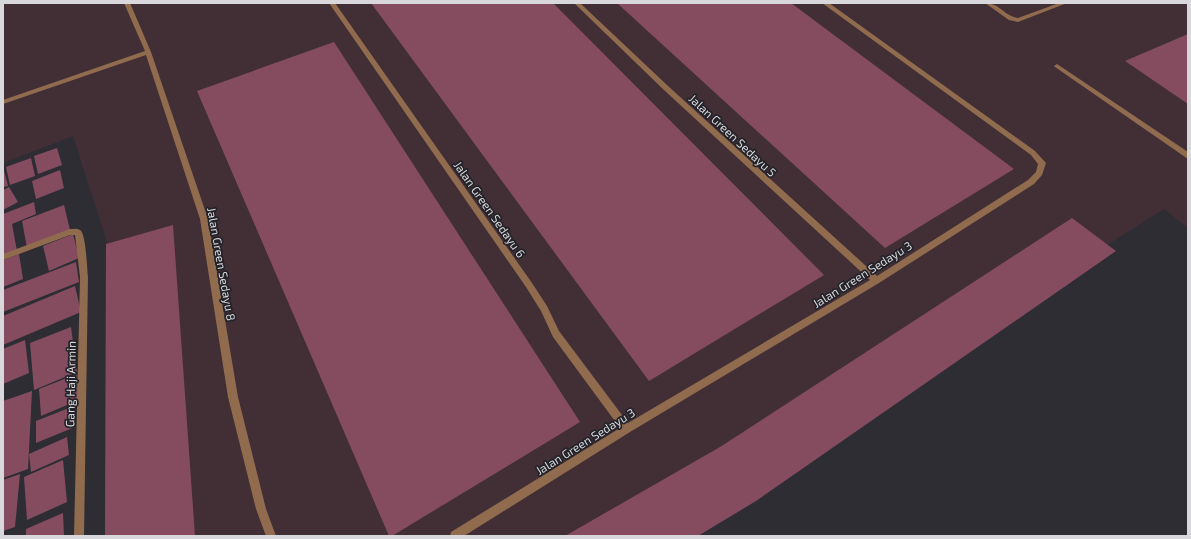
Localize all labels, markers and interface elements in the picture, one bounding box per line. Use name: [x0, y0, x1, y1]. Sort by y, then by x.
street label: Jalan Green Sedayu 5: [686, 91, 780, 179]
street label: Jalan Green Sedayu 6: [451, 158, 529, 260]
street label: Jalan Green Sedayu 8: [205, 206, 239, 322]
street label: Jalan Green Sedayu 3: [810, 238, 914, 310]
street label: Gang Haji Armin: [62, 341, 79, 427]
street label: Jalan Green Sedayu 3: [533, 405, 637, 477]

